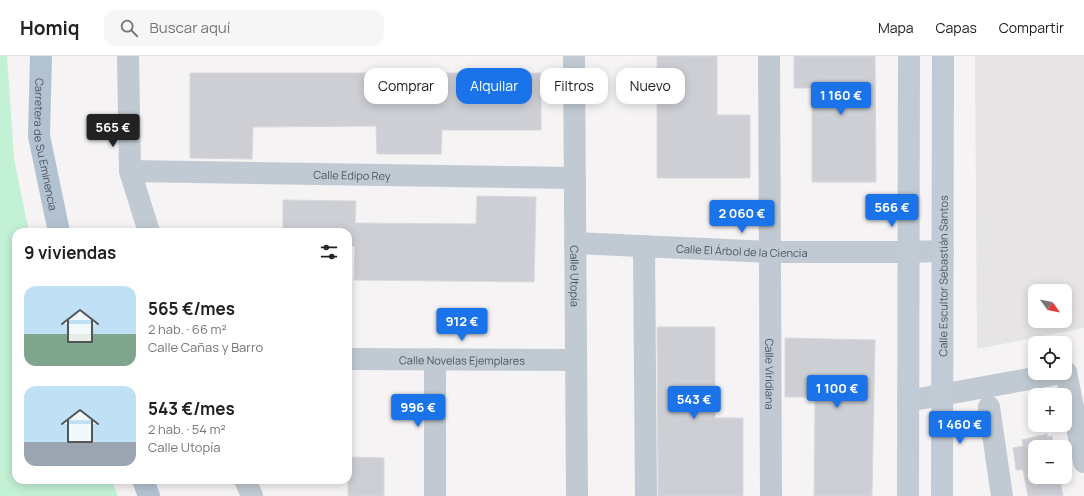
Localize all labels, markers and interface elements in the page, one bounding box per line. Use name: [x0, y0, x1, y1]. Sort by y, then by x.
search box: [104, 10, 384, 46]
text: Homiq: [20, 15, 80, 41]
icon: search: [118, 17, 140, 39]
text: Buscar aquí: [150, 17, 230, 38]
text: Mapa: [878, 18, 914, 37]
text: Capas: [936, 18, 977, 37]
text: Compartir: [999, 18, 1064, 37]
chip: Comprar: [364, 68, 448, 104]
chip: Alquilar: [456, 68, 532, 104]
chip: Filtros: [540, 68, 608, 104]
chip: Nuevo: [616, 68, 685, 104]
street label: Carretera de Su Eminencia: [32, 78, 62, 212]
pin: 1 160 €: [804, 82, 878, 116]
text: 1 160 €: [820, 86, 862, 104]
pin: 565 €: [85, 114, 141, 148]
text: 565 €: [96, 118, 130, 136]
street label: Calle Edipo Rey: [313, 166, 391, 183]
pin: 566 €: [864, 194, 920, 228]
street label: Calle Escultor Sebastián Santos: [935, 195, 950, 357]
text: 566 €: [874, 198, 910, 216]
pin: 2 060 €: [705, 200, 779, 234]
text: 2 060 €: [718, 204, 766, 222]
street label: Calle El Árbol de la Ciencia: [676, 240, 808, 260]
text: 9 viviendas: [24, 241, 116, 264]
icon: filters: [318, 241, 340, 263]
street label: Calle Utopía: [568, 245, 583, 307]
north arrow: [1028, 284, 1072, 328]
map controls: [1028, 284, 1072, 484]
text: 565 €/mes: [148, 297, 235, 320]
icon: home: [56, 302, 104, 350]
pin: 912 €: [434, 308, 490, 342]
text: 912 €: [446, 312, 479, 330]
text: 2 hab. · 66 m²: [148, 320, 227, 338]
button: locate: [1028, 336, 1072, 380]
text: Calle Cañas y Barro: [148, 338, 263, 356]
street label: Calle Viridiana: [763, 338, 778, 410]
street label: Calle Novelas Ejemplares: [399, 352, 525, 367]
pin: 1 100 €: [800, 375, 874, 409]
text: 1 100 €: [816, 379, 858, 397]
pin: 543 €: [666, 386, 722, 420]
button: +: [1028, 388, 1072, 432]
text: 543 €: [677, 390, 711, 408]
pin: 996 €: [390, 394, 446, 428]
text: 543 €/mes: [148, 397, 235, 420]
text: 996 €: [400, 398, 436, 416]
icon: home: [56, 402, 104, 450]
pin: 1 460 €: [923, 411, 997, 445]
text: 1 460 €: [938, 415, 982, 433]
text: 2 hab. · 54 m²: [148, 420, 226, 438]
text: Calle Utopía: [148, 438, 221, 456]
button: −: [1028, 440, 1072, 484]

